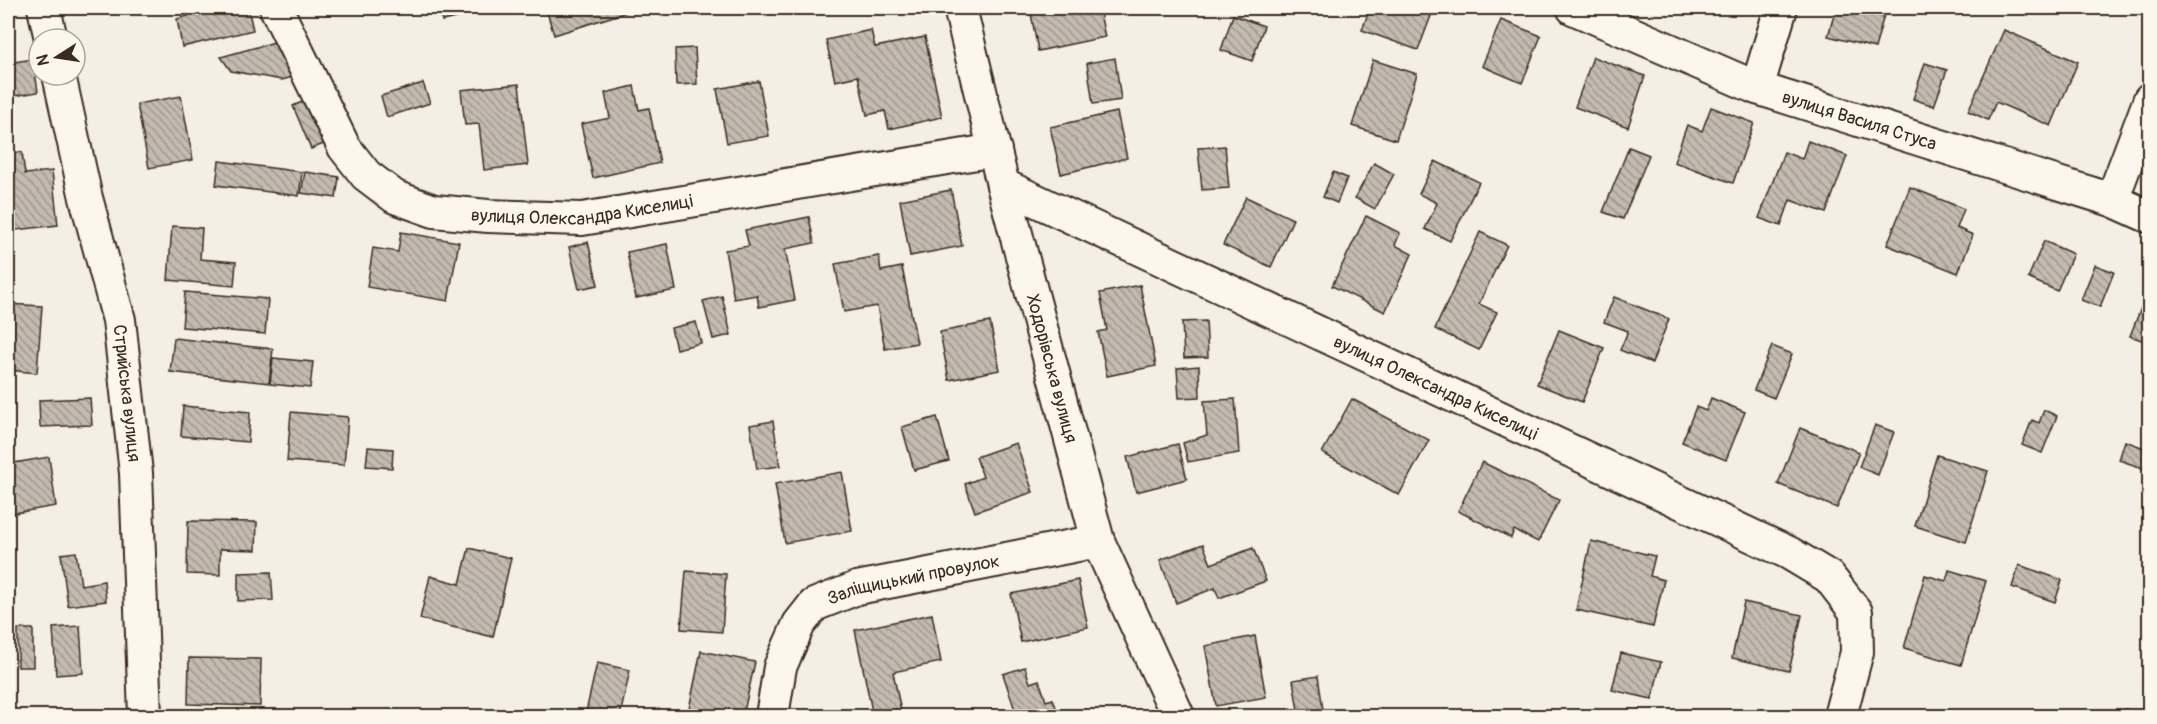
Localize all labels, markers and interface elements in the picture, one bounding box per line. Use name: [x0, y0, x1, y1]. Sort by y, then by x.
north arrow: [27, 27, 87, 87]
text: N: [32, 52, 54, 67]
street label: вулиця Василя Стуса: [1779, 86, 1939, 156]
street label: вулиця Олександра Киселиці: [470, 190, 695, 231]
street label: Ходорівська вулиця: [1021, 292, 1082, 446]
street label: Стрийська вулиця: [108, 323, 146, 463]
street label: вулиця Олександра Киселиці: [1330, 330, 1542, 446]
street label: Заліщицький провулок: [824, 549, 1002, 611]

